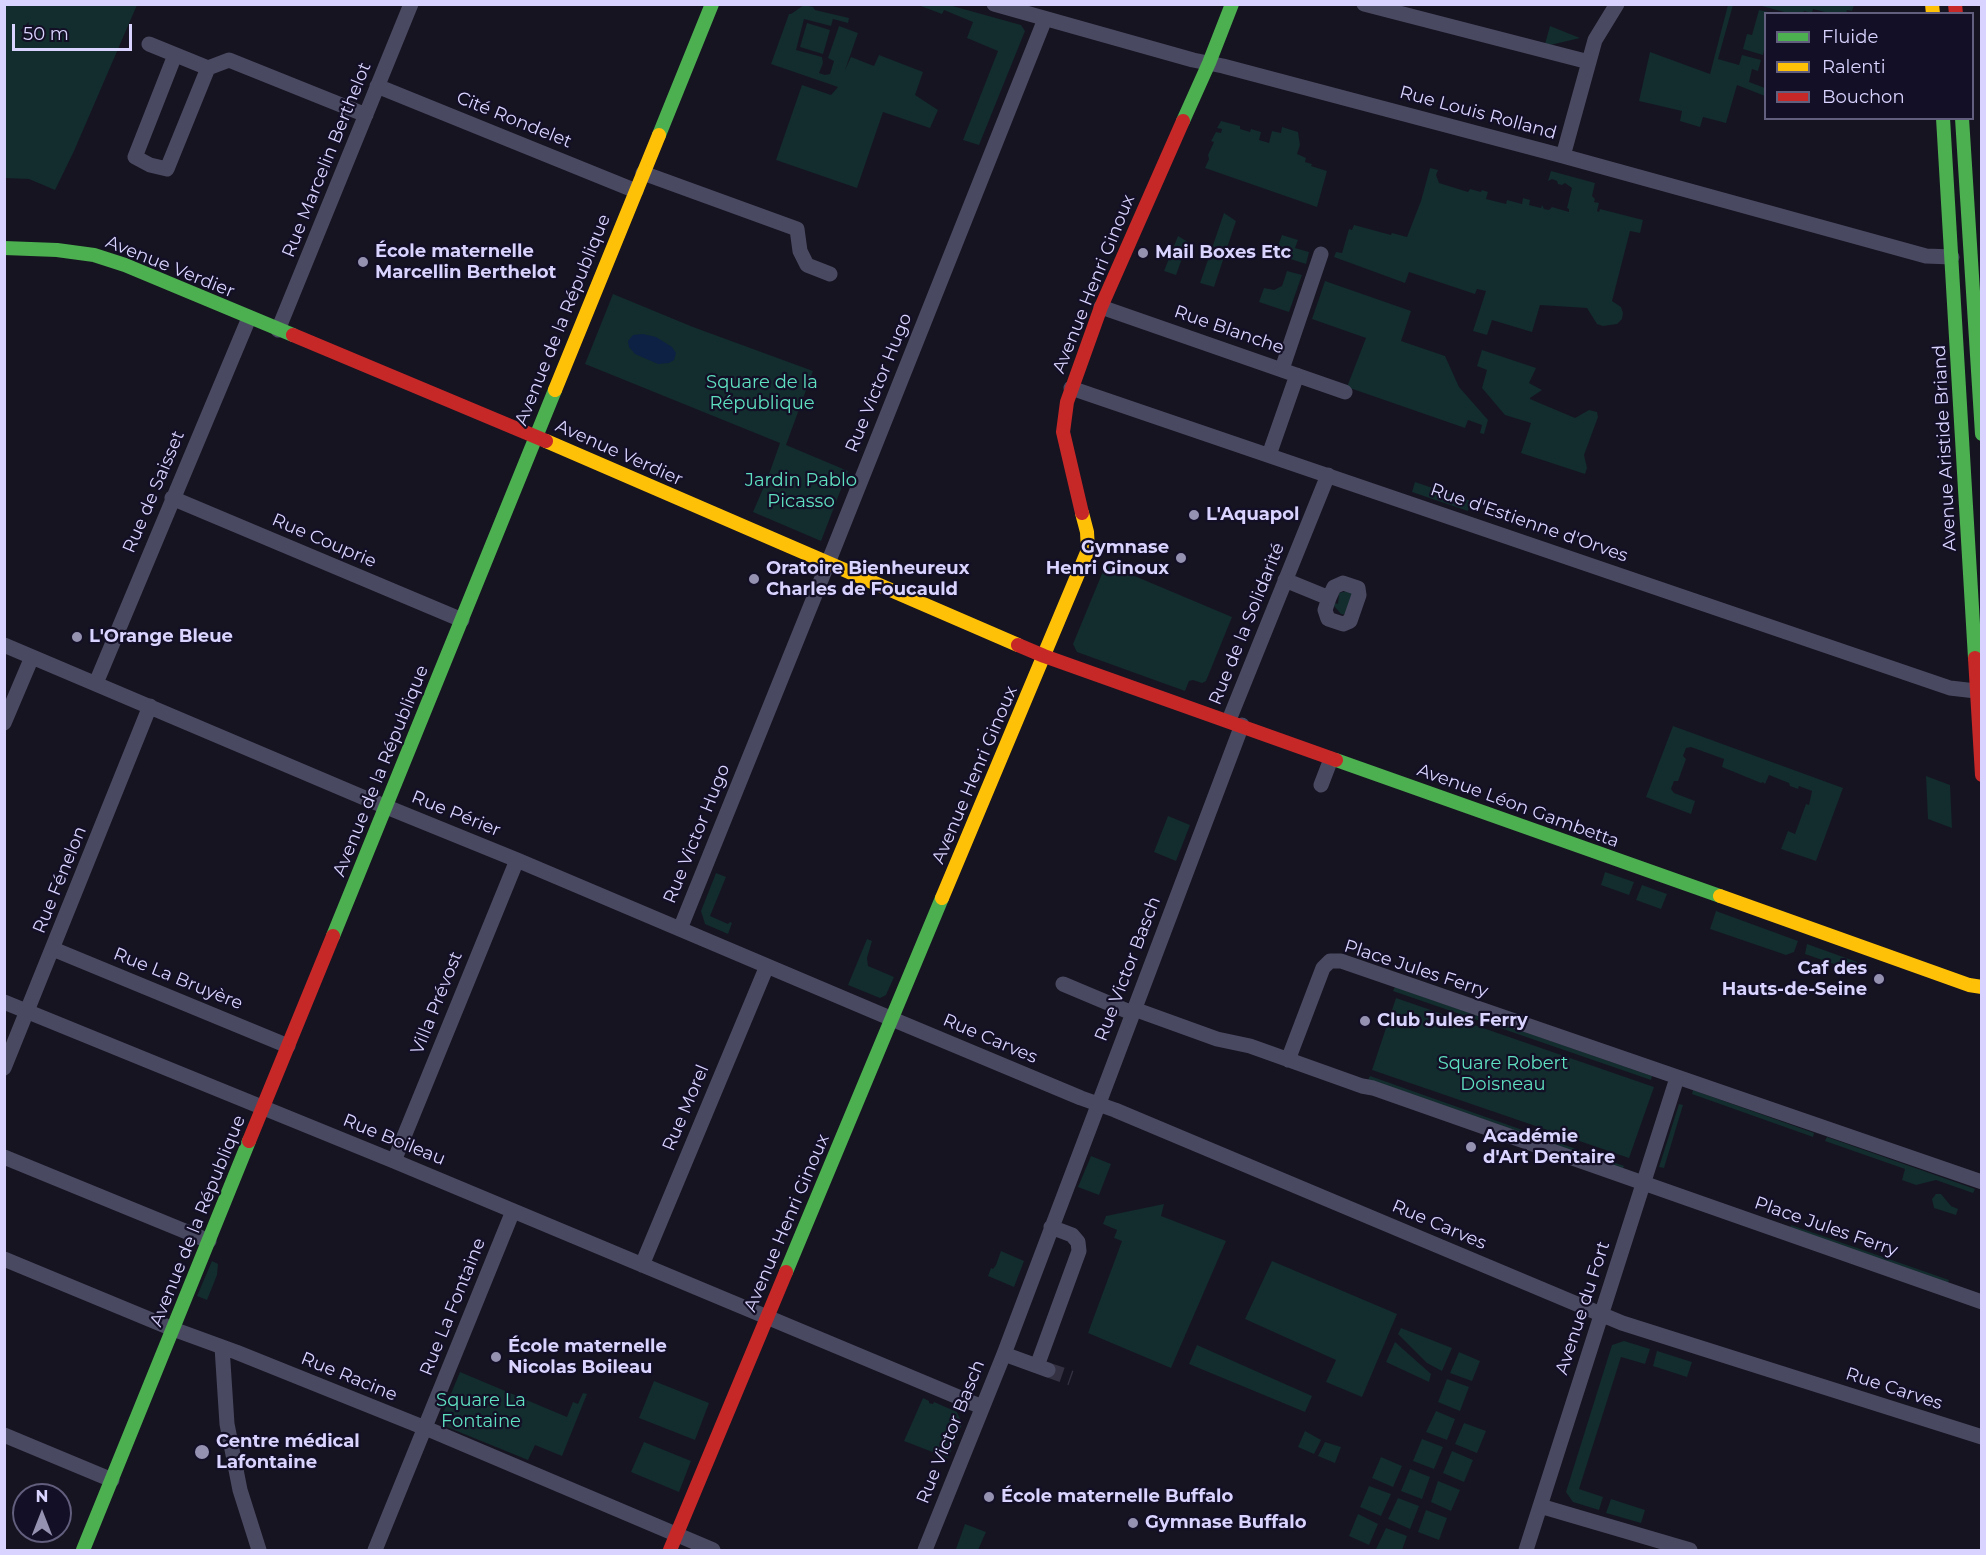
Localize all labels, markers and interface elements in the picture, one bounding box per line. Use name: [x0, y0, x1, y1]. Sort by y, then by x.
scale bar: [15, 12, 135, 50]
legend: [1764, 12, 1974, 120]
text: 50 m: [23, 23, 69, 45]
text: Fluide: [1822, 26, 1878, 48]
text: Ralenti: [1822, 56, 1886, 78]
street label: Rue Marcelin Berthelot: [278, 59, 376, 261]
street label: Rue Louis Rolland: [1397, 82, 1559, 144]
text: Bouchon: [1822, 86, 1905, 108]
street label: Cité Rondelet: [453, 87, 575, 153]
street label: Avenue Henri Ginoux: [1048, 191, 1140, 377]
street label: Avenue de la République: [511, 211, 615, 429]
street label: Avenue Verdier: [102, 231, 238, 303]
place label: École maternelle Marcellin Berthelot: [375, 241, 556, 284]
place label: Mail Boxes Etc: [1155, 242, 1291, 264]
marker: Mail Boxes Etc: [1136, 246, 1150, 260]
marker: École maternelle Marcellin Berthelot: [356, 255, 370, 269]
street label: Rue Blanche: [1171, 301, 1287, 359]
street label: Rue Victor Hugo: [841, 310, 917, 456]
street label: Avenue Aristide Briand: [1929, 344, 1961, 552]
park label: Square de la République: [706, 372, 818, 415]
street label: Avenue Verdier: [552, 415, 686, 491]
street label: Rue de Saisset: [119, 428, 189, 556]
park label: Jardin Pablo Picasso: [745, 470, 857, 512]
street label: Rue d'Estienne d'Orves: [1427, 479, 1631, 567]
place label: L'Aquapol: [1206, 504, 1299, 526]
marker: L'Aquapol: [1187, 508, 1201, 522]
street label: Rue Couprie: [268, 509, 380, 573]
place label: Gymnase Henri Ginoux: [1046, 537, 1169, 580]
street label: Rue de la Solidarité: [1205, 540, 1289, 708]
marker: Gymnase Henri Ginoux: [1174, 551, 1188, 565]
place label: Oratoire Bienheureux Charles de Foucauld: [766, 558, 969, 600]
marker: Oratoire Bienheureux Charles de Foucauld: [747, 572, 761, 586]
place label: L'Orange Bleue: [89, 626, 233, 648]
marker: L'Orange Bleue: [70, 630, 84, 644]
street label: Avenue de la République: [329, 662, 433, 880]
street label: Avenue Henri Ginoux: [928, 683, 1022, 867]
street label: Avenue Léon Gambetta: [1414, 759, 1622, 853]
street label: Rue Victor Hugo: [659, 761, 735, 907]
street label: Rue Périer: [408, 786, 504, 842]
street label: Rue Fénelon: [29, 823, 91, 937]
street label: Rue Victor Basch: [1090, 894, 1166, 1044]
street label: Place Jules Ferry: [1341, 936, 1491, 1002]
street label: Rue La Bruyère: [110, 943, 246, 1015]
street label: Villa Prévost: [407, 948, 467, 1058]
place label: Caf des Hauts-de-Seine: [1722, 958, 1867, 1000]
marker: Caf des Hauts-de-Seine: [1872, 972, 1886, 986]
street label: Rue Carves: [939, 1009, 1041, 1069]
place label: Club Jules Ferry: [1377, 1010, 1528, 1032]
marker: Club Jules Ferry: [1358, 1014, 1372, 1028]
park label: Square Robert Doisneau: [1438, 1053, 1568, 1096]
street label: Rue Morel: [658, 1061, 714, 1155]
street label: Rue Boileau: [340, 1110, 448, 1170]
street label: Avenue de la République: [146, 1112, 250, 1330]
place label: Académie d'Art Dentaire: [1483, 1126, 1615, 1168]
street label: Avenue Henri Ginoux: [740, 1131, 834, 1315]
marker: Académie d'Art Dentaire: [1464, 1140, 1478, 1154]
street label: Place Jules Ferry: [1751, 1192, 1901, 1262]
street label: Rue Carves: [1388, 1195, 1490, 1255]
street label: Rue La Fontaine: [416, 1235, 490, 1379]
street label: Avenue du Fort: [1551, 1239, 1615, 1377]
place label: École maternelle Nicolas Boileau: [508, 1336, 667, 1378]
street label: Rue Racine: [298, 1348, 400, 1406]
marker: École maternelle Nicolas Boileau: [489, 1350, 503, 1364]
street label: Rue Victor Basch: [912, 1357, 990, 1507]
street label: Rue Carves: [1843, 1363, 1945, 1415]
park label: Square La Fontaine: [436, 1390, 526, 1432]
place label: Centre médical Lafontaine: [216, 1431, 360, 1474]
marker: Centre médical Lafontaine: [193, 1443, 211, 1461]
north arrow: [12, 1483, 72, 1543]
place label: École maternelle Buffalo: [1001, 1486, 1233, 1508]
text: N: [36, 1487, 48, 1506]
marker: École maternelle Buffalo: [982, 1490, 996, 1504]
place label: Gymnase Buffalo: [1145, 1512, 1306, 1534]
marker: Gymnase Buffalo: [1126, 1516, 1140, 1530]

